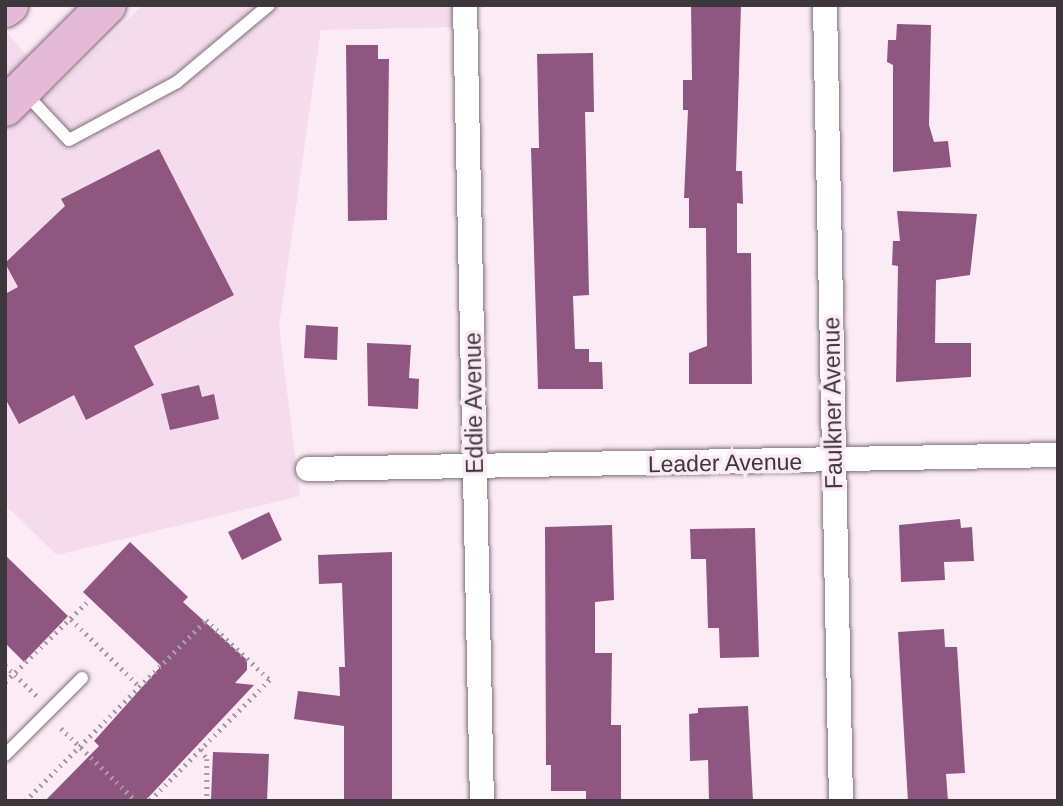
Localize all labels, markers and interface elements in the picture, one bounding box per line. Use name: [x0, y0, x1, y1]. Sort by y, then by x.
street label: Faulkner Avenue: [818, 316, 848, 490]
street label: Eddie Avenue: [459, 331, 489, 475]
street label: Leader Avenue: [647, 448, 803, 478]

